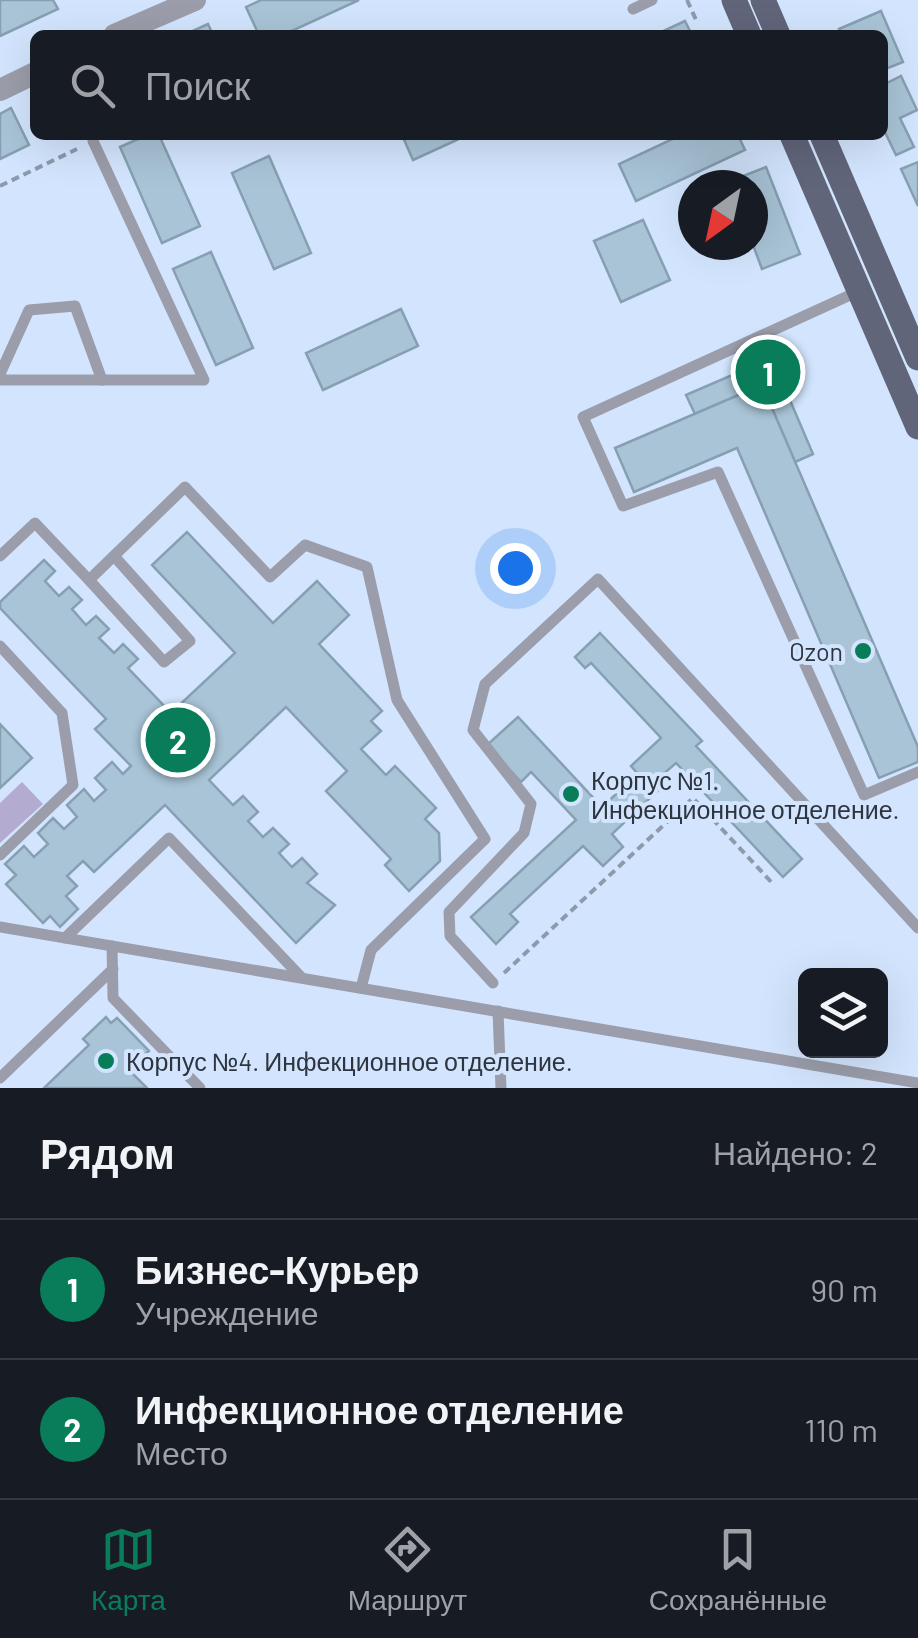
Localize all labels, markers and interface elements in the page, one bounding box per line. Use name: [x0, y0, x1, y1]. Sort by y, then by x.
search box: [30, 30, 888, 140]
icon: search: [65, 58, 120, 113]
text: Поиск: [145, 62, 250, 108]
north arrow: [678, 170, 768, 260]
pin: 1: [736, 334, 800, 410]
your location: [490, 543, 541, 594]
place label: Ozon: [789, 636, 843, 666]
marker: Ozon: [852, 640, 874, 662]
pin: 2: [146, 702, 210, 778]
place label: Корпус №1. Инфекционное отделение.: [591, 765, 900, 824]
marker: Корпус №1. Инфекционное отделение.: [560, 783, 582, 805]
map controls: [798, 968, 888, 1058]
button: layers: [798, 968, 888, 1058]
place label: Корпус №4. Инфекционное отделение.: [126, 1046, 573, 1076]
marker: Корпус №4. Инфекционное отделение.: [95, 1050, 117, 1072]
text: Рядом: [40, 1127, 175, 1177]
text: Найдено: 2: [713, 1133, 878, 1171]
text: Бизнес-Курьер: [135, 1246, 420, 1292]
text: 1: [67, 1270, 78, 1308]
text: 90 m: [810, 1270, 878, 1308]
text: Учреждение: [135, 1293, 318, 1331]
text: Инфекционное отделение: [135, 1386, 624, 1432]
text: 2: [64, 1410, 81, 1448]
text: 110 m: [805, 1410, 878, 1448]
text: Место: [135, 1433, 228, 1471]
tab: Карта: [91, 1522, 166, 1617]
tab: Маршрут: [348, 1522, 467, 1617]
tab: Сохранённые: [649, 1522, 827, 1617]

